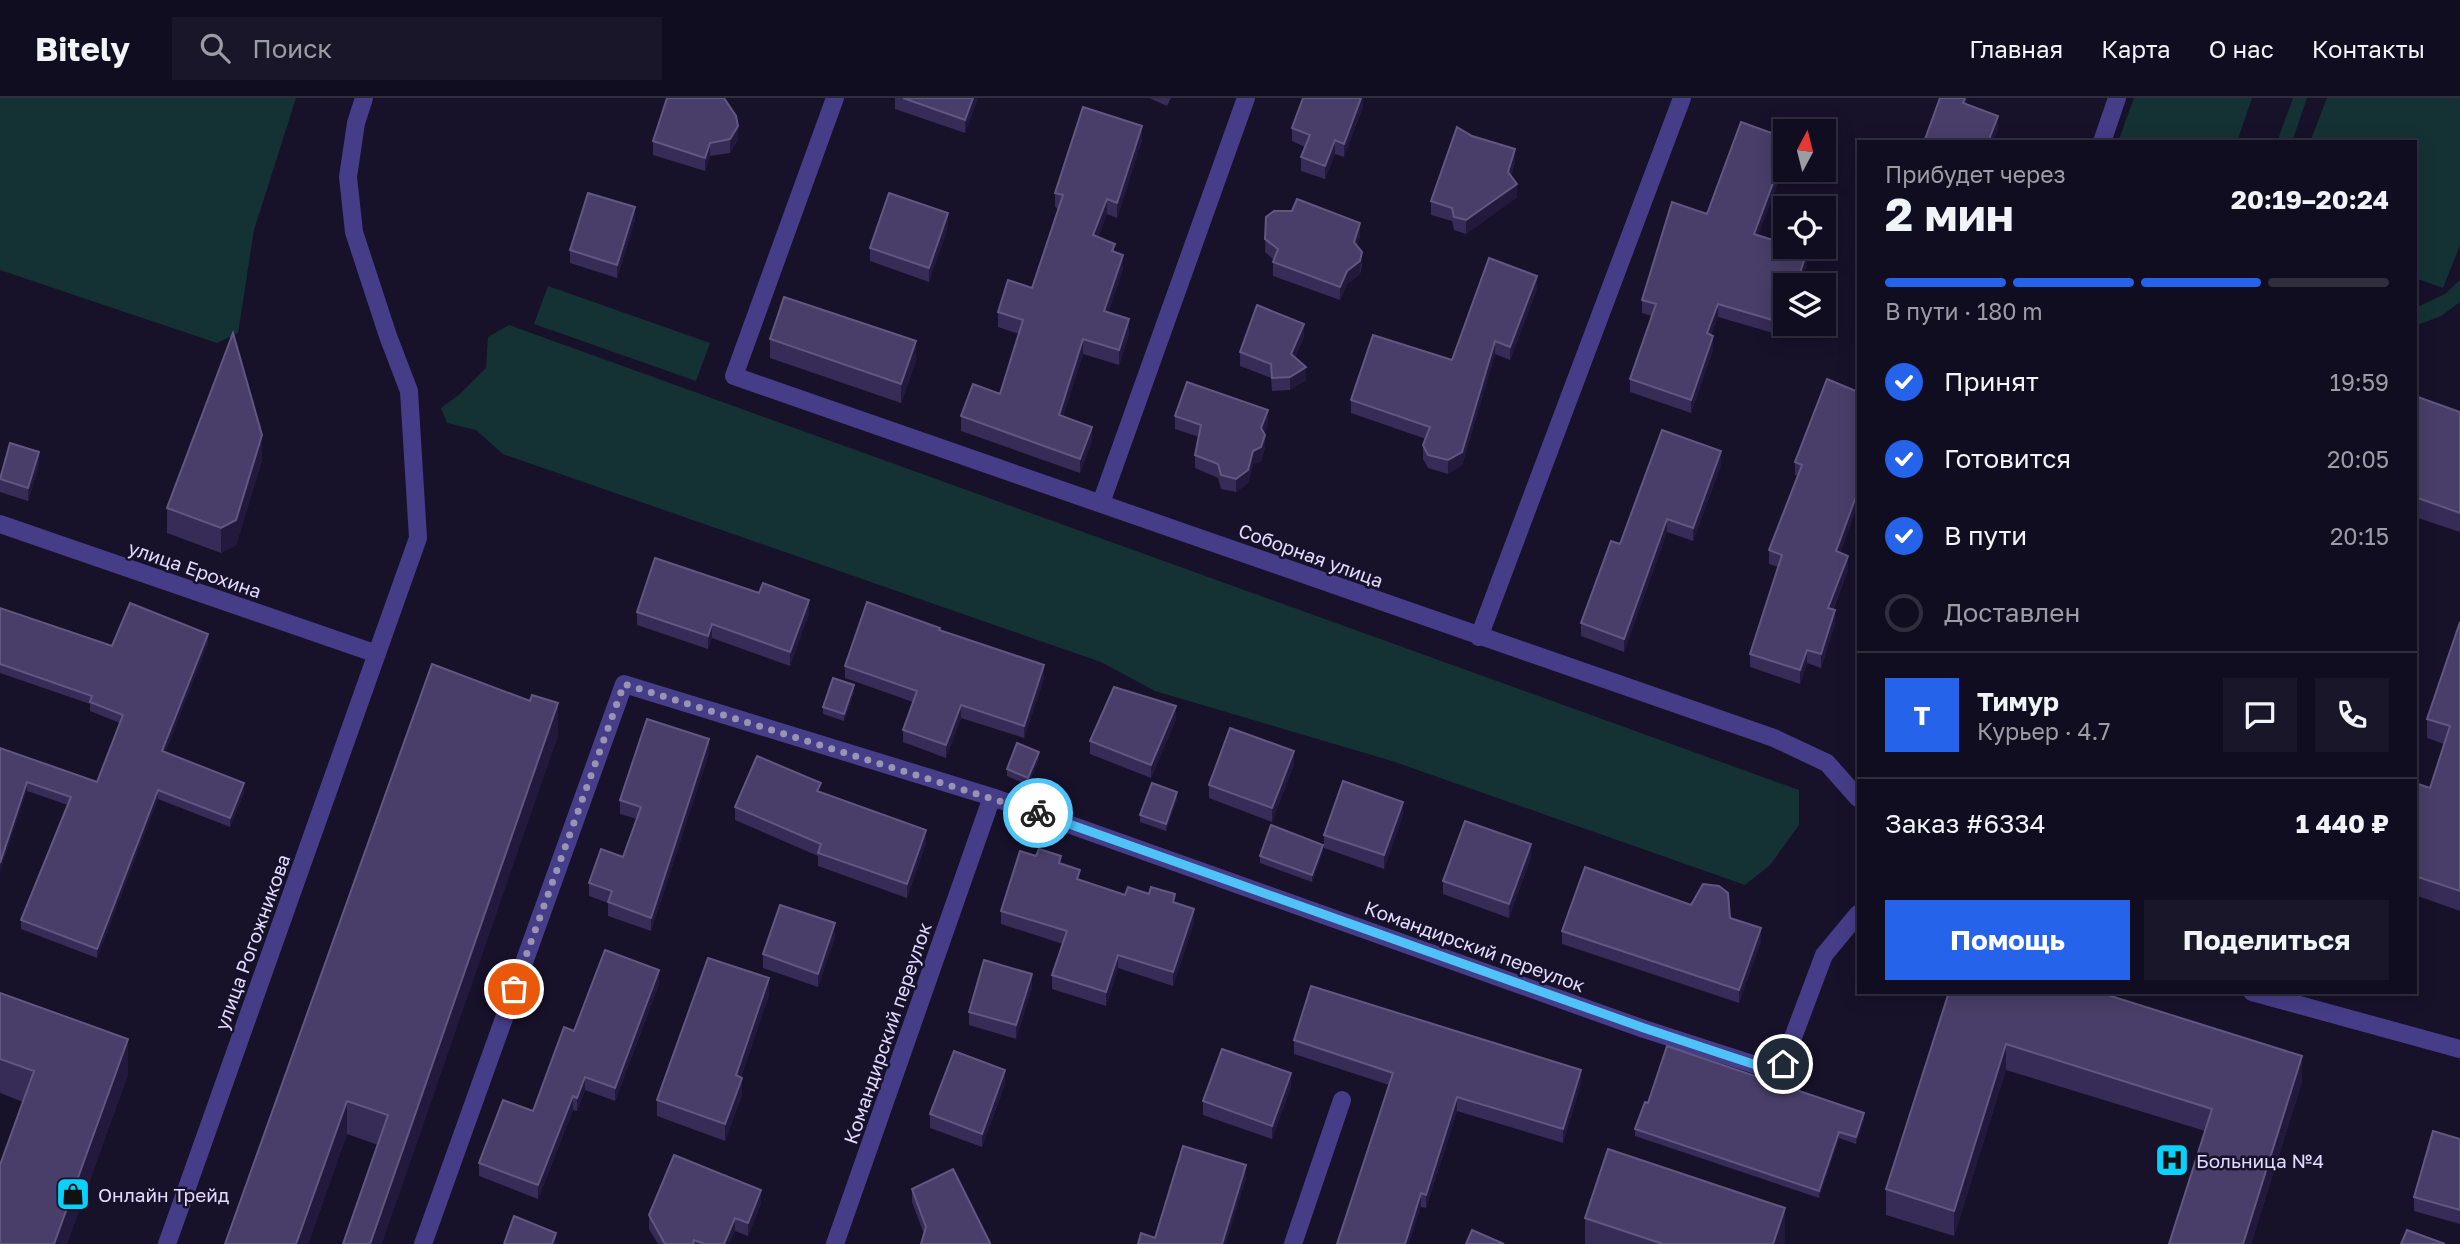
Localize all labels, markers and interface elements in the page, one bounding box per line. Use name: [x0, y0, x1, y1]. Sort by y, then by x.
search box: [172, 17, 662, 80]
text: Bitely: [35, 29, 130, 68]
icon: search: [196, 29, 234, 67]
text: Поиск: [252, 33, 332, 64]
text: Главная: [1969, 34, 2063, 63]
text: Карта: [2101, 34, 2171, 63]
text: О нас: [2209, 34, 2274, 63]
text: Контакты: [2312, 34, 2425, 63]
north arrow: [1773, 119, 1836, 182]
map controls: [1773, 119, 1836, 336]
text: Прибудет через: [1885, 160, 2066, 188]
text: 20:19–20:24: [2231, 184, 2389, 215]
text: 2 мин: [1885, 186, 2014, 241]
button: locate: [1773, 196, 1836, 259]
button: layers: [1773, 273, 1836, 336]
text: В пути · 180 m: [1885, 297, 2043, 325]
icon: check: [1885, 363, 1923, 401]
text: Принят: [1944, 366, 2039, 397]
text: 19:59: [2330, 368, 2389, 396]
icon: check: [1885, 440, 1923, 478]
text: Готовится: [1944, 443, 2071, 474]
text: 20:05: [2327, 445, 2389, 473]
icon: check: [1885, 517, 1923, 555]
street label: Соборная улица: [1236, 518, 1386, 592]
text: В пути: [1944, 520, 2027, 551]
text: 20:15: [2330, 522, 2389, 550]
street label: улица Ерохина: [125, 535, 265, 603]
text: Доставлен: [1944, 597, 2080, 628]
button: chat: [2223, 678, 2297, 752]
button: phone: [2315, 678, 2389, 752]
text: Тимур: [1977, 686, 2059, 717]
text: Т: [1914, 700, 1930, 731]
text: Курьер · 4.7: [1977, 717, 2111, 745]
courier: [1003, 778, 1073, 848]
icon: bike: [1019, 794, 1057, 832]
text: Заказ #6334: [1885, 808, 2046, 839]
text: 1 440 ₽: [2296, 808, 2389, 839]
street label: улица Рогожникова: [209, 851, 295, 1033]
street label: Командирский переулок: [1362, 895, 1588, 997]
button: Помощь: [1885, 900, 2130, 980]
button: Поделиться: [2144, 900, 2389, 980]
street label: Командирский переулок: [838, 919, 936, 1147]
pin: [484, 959, 544, 1019]
icon: bag: [495, 970, 533, 1008]
pin: [1753, 1034, 1813, 1094]
icon: home: [1764, 1045, 1802, 1083]
hospital icon: Больница №4: [2153, 1141, 2191, 1179]
place label: Больница №4: [2196, 1149, 2324, 1172]
shop icon: Онлайн Трейд: [54, 1175, 92, 1213]
place label: Онлайн Трейд: [98, 1183, 230, 1206]

